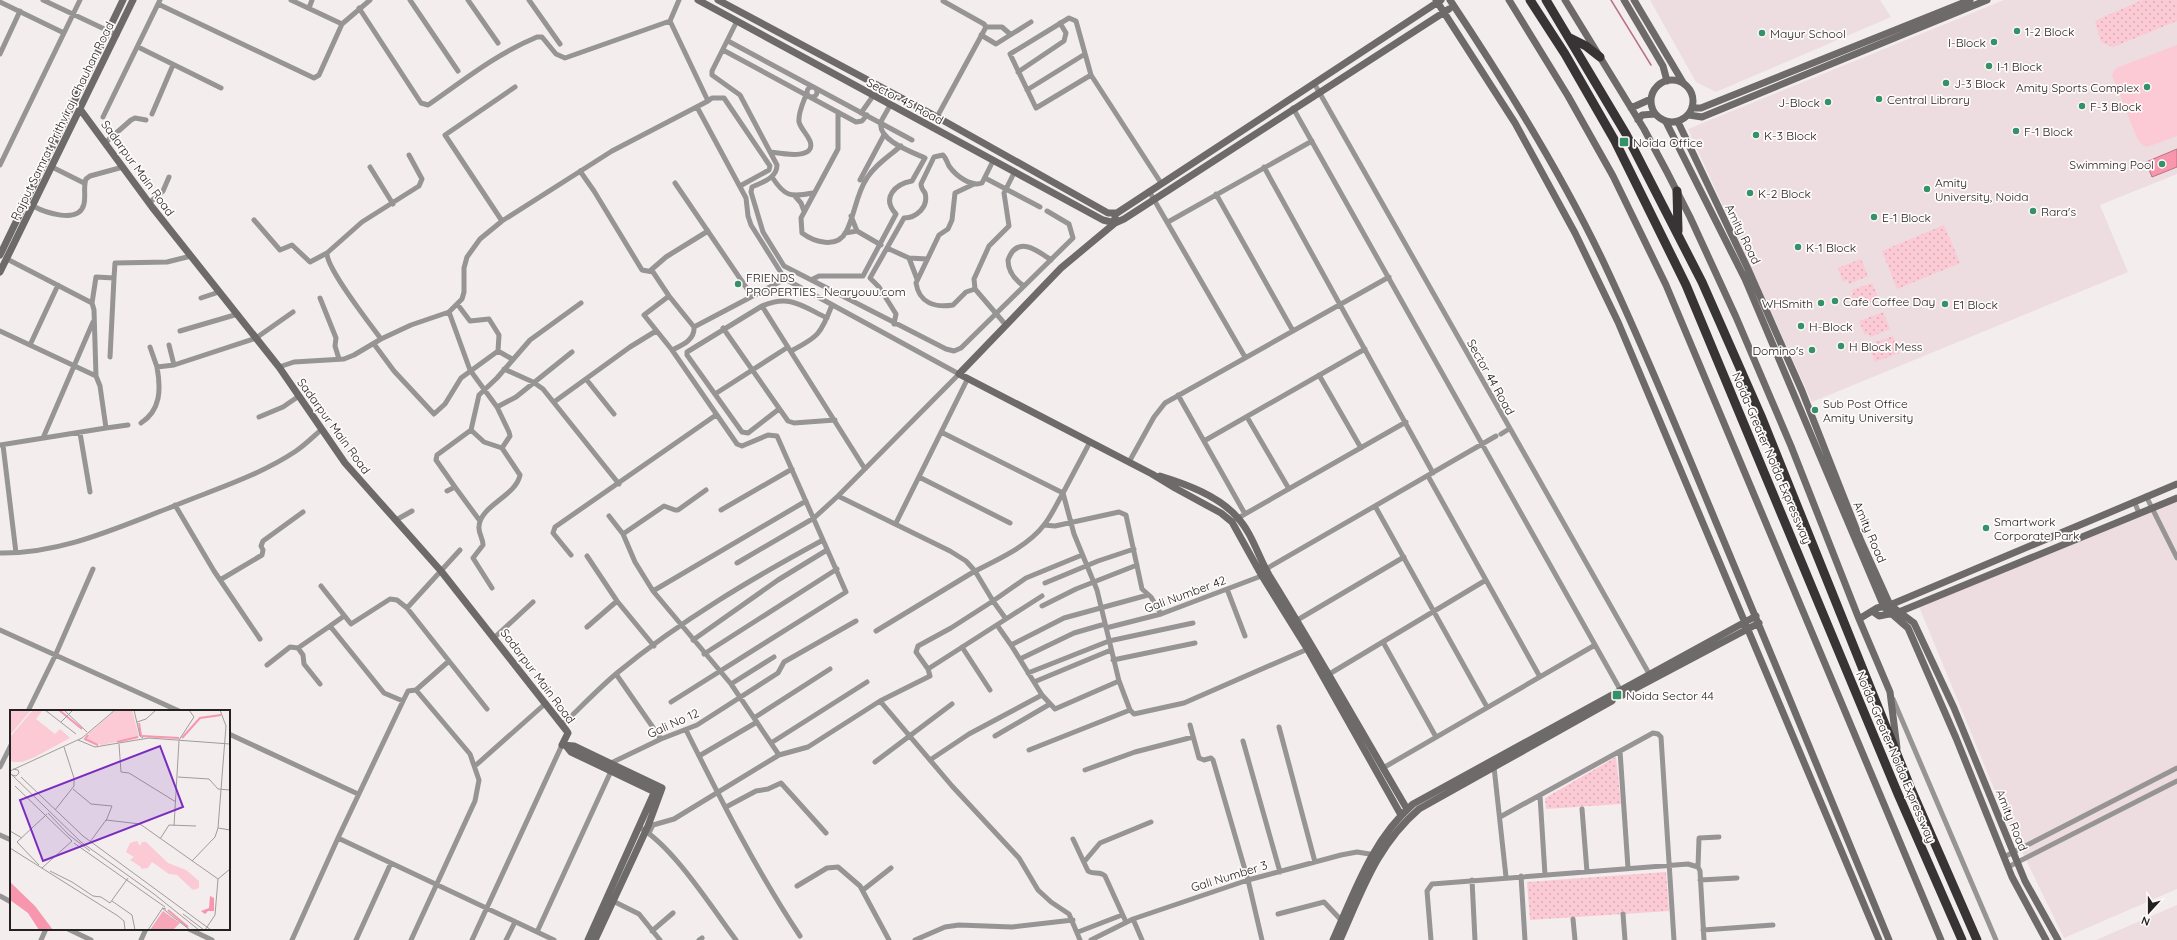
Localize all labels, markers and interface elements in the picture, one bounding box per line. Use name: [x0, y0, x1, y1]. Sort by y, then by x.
street label: Rajput Samrat Prithviraj Chauhan Road: [7, 19, 117, 223]
place label: 1-2 Block: [2025, 24, 2074, 39]
place label: Mayur School: [1770, 26, 1846, 41]
marker: 1-2 Block: [2012, 26, 2022, 36]
marker: Mayur School: [1757, 28, 1767, 38]
place label: I-Block: [1948, 35, 1986, 50]
marker: I-Block: [1989, 37, 1999, 47]
place label: I-1 Block: [1997, 59, 2042, 74]
marker: I-1 Block: [1984, 61, 1994, 71]
street label: Sector 45 Road: [864, 74, 946, 128]
place label: J-3 Block: [1954, 76, 2005, 91]
marker: J-3 Block: [1941, 78, 1951, 88]
place label: Amity Sports Complex: [2016, 80, 2139, 95]
marker: Amity Sports Complex: [2142, 82, 2152, 92]
place label: Central Library: [1887, 92, 1970, 107]
marker: Central Library: [1874, 94, 1884, 104]
place label: J-Block: [1778, 95, 1820, 110]
marker: J-Block: [1823, 97, 1833, 107]
place label: F-3 Block: [2090, 99, 2141, 114]
marker: F-3 Block: [2077, 101, 2087, 111]
street label: Sadarpur Main Road: [98, 117, 178, 219]
place label: F-1 Block: [2024, 124, 2073, 139]
marker: F-1 Block: [2011, 126, 2021, 136]
place label: K-3 Block: [1764, 128, 1817, 143]
marker: K-3 Block: [1751, 130, 1761, 140]
place label: Noida Office: [1633, 135, 1703, 150]
marker: Noida Office: [1618, 136, 1630, 148]
place label: Swimming Pool: [2069, 157, 2154, 172]
marker: Swimming Pool: [2157, 159, 2167, 169]
place label: Amity University, Noida: [1935, 175, 2029, 204]
marker: Amity University, Noida: [1922, 184, 1932, 194]
place label: K-2 Block: [1758, 186, 1811, 201]
marker: K-2 Block: [1745, 188, 1755, 198]
street label: Amity Road: [1722, 201, 1764, 267]
place label: Rara's: [2041, 204, 2076, 219]
marker: Rara's: [2028, 206, 2038, 216]
place label: E-1 Block: [1882, 210, 1931, 225]
marker: E-1 Block: [1869, 212, 1879, 222]
place label: K-1 Block: [1806, 240, 1856, 255]
marker: K-1 Block: [1793, 242, 1803, 252]
place label: FRIENDS PROPERTIES_Nearyouu.com: [746, 270, 906, 299]
marker: FRIENDS PROPERTIES_Nearyouu.com: [733, 279, 743, 289]
place label: Cafe Coffee Day: [1843, 294, 1935, 309]
place label: WHSmith: [1762, 296, 1813, 311]
marker: Cafe Coffee Day: [1830, 296, 1840, 306]
place label: E1 Block: [1953, 297, 1998, 312]
marker: WHSmith: [1816, 298, 1826, 308]
marker: E1 Block: [1940, 299, 1950, 309]
place label: H-Block: [1809, 319, 1853, 334]
marker: H-Block: [1796, 321, 1806, 331]
street label: Sector 44 Road: [1464, 336, 1518, 418]
place label: H Block Mess: [1849, 339, 1923, 354]
marker: H Block Mess: [1836, 341, 1846, 351]
place label: Domino's: [1752, 343, 1804, 358]
marker: Domino's: [1807, 345, 1817, 355]
street label: Noida-Greater Noida Expressway: [1729, 370, 1815, 546]
street label: Sadarpur Main Road: [294, 375, 374, 477]
place label: Sub Post Office Amity University: [1823, 396, 1913, 425]
marker: Sub Post Office Amity University: [1810, 405, 1820, 415]
street label: Amity Road: [1850, 499, 1890, 565]
place label: Smartwork Corporate Park: [1994, 514, 2079, 543]
marker: Smartwork Corporate Park: [1981, 523, 1991, 533]
street label: Gali Number 42: [1142, 572, 1228, 616]
street label: Sadarpur Main Road: [497, 626, 579, 726]
street label: Noida-Greater Noida Expressway: [1853, 669, 1939, 845]
place label: Noida Sector 44: [1626, 688, 1714, 703]
marker: Noida Sector 44: [1611, 689, 1623, 701]
street label: Gali No 12: [645, 705, 701, 741]
inset map: [10, 710, 230, 930]
street label: Amity Road: [1993, 787, 2031, 853]
street label: Gali Number 3: [1189, 857, 1269, 895]
north arrow: [2129, 892, 2169, 932]
text: N: [2139, 913, 2152, 929]

